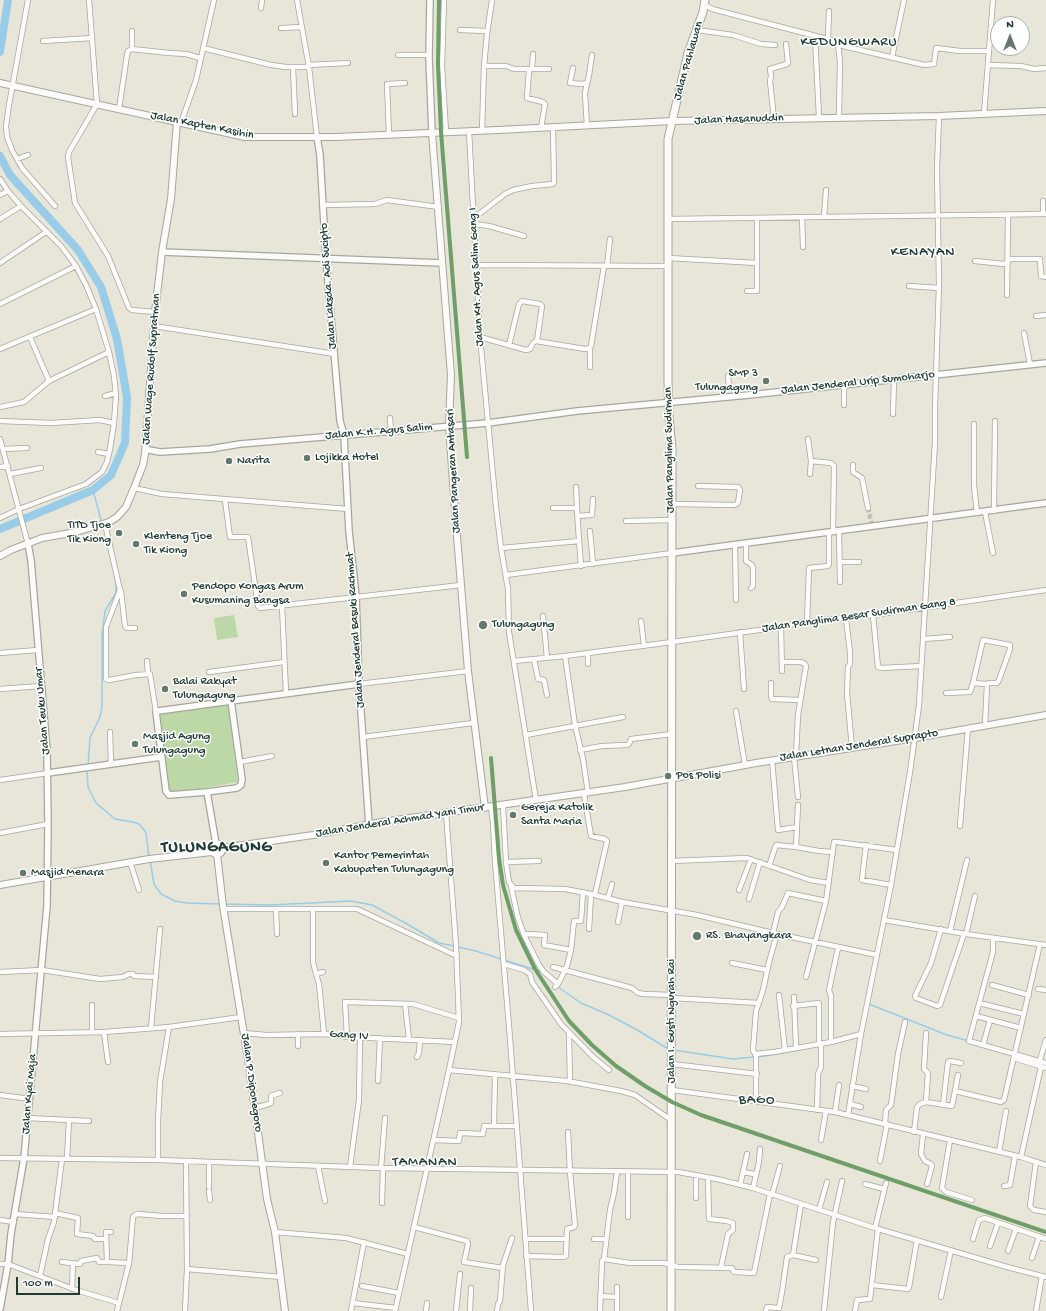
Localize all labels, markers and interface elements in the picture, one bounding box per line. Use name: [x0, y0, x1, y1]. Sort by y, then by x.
north arrow: [990, 16, 1030, 56]
text: N: [1006, 19, 1014, 31]
street label: Jalan Pahlawan: [671, 20, 707, 102]
district label: KEDUNGWARU: [800, 35, 898, 51]
street label: Jalan Kapten Kasihin: [149, 109, 255, 143]
street label: Jalan Hasanuddin: [694, 111, 784, 129]
street label: Jalan KH. Agus Salim Gang I: [466, 207, 488, 347]
street label: Jalan Laksda. Adi Sucipto: [317, 222, 341, 350]
district label: KENAYAN: [891, 245, 955, 261]
street label: Jalan Wage Rudolf Supratman: [140, 293, 164, 445]
place label: SMP 3 Tulungagung: [695, 367, 758, 395]
street label: Jalan Jenderal Urip Sumoharjo: [781, 368, 935, 398]
marker: SMP 3 Tulungagung: [761, 376, 771, 386]
street label: Jalan Panglima Sudirman: [662, 387, 678, 513]
street label: Jalan Pangeran Antasari: [444, 408, 464, 534]
street label: Jalan K.H. Agus Salim: [325, 420, 433, 444]
place label: Lojikka Hotel: [315, 451, 379, 465]
marker: Lojikka Hotel: [302, 453, 312, 463]
place label: Narita: [237, 454, 270, 468]
marker: Narita: [224, 456, 234, 466]
place label: TITD Tjoe Tik Kiong: [68, 519, 111, 547]
marker: TITD Tjoe Tik Kiong: [114, 528, 124, 538]
place label: Klenteng Tjoe Tik Kiong: [144, 530, 212, 558]
marker: Klenteng Tjoe Tik Kiong: [131, 539, 141, 549]
street label: Jalan Jenderal Basuki Rachmat: [343, 552, 369, 708]
place label: Pendopo Kongas Arum Kusumaning Bangsa: [192, 580, 304, 608]
marker: Pendopo Kongas Arum Kusumaning Bangsa: [179, 589, 189, 599]
street label: Jalan Panglima Besar Sudirman Gang 8: [761, 595, 957, 637]
place label: Tulungagung: [492, 618, 555, 632]
marker: Tulungagung: [477, 619, 489, 631]
street label: Jalan Teuku Umar: [32, 667, 54, 755]
place label: Balai Rakyat Tulungagung: [173, 675, 236, 703]
marker: Balai Rakyat Tulungagung: [160, 684, 170, 694]
street label: Jalan Letnan Jenderal Suprapto: [779, 726, 939, 766]
place label: Masjid Agung Tulungagung: [143, 730, 210, 758]
marker: Masjid Agung Tulungagung: [130, 739, 140, 749]
place label: Pos Polisi: [676, 769, 721, 783]
marker: Pos Polisi: [663, 771, 673, 781]
street label: Jalan Jenderal Achmad Yani Timur: [315, 801, 485, 841]
place label: Gereja Katolik Santa Maria: [521, 801, 593, 829]
marker: Gereja Katolik Santa Maria: [508, 810, 518, 820]
district label: TULUNGAGUNG: [161, 839, 273, 859]
place label: Kantor Pemerintah Kabupaten Tulungagung: [334, 849, 454, 877]
marker: Kantor Pemerintah Kabupaten Tulungagung: [321, 858, 331, 868]
place label: Masjid Menara: [31, 866, 104, 880]
marker: Masjid Menara: [18, 868, 28, 878]
place label: RS. Bhayangkara: [706, 929, 792, 943]
marker: RS. Bhayangkara: [691, 930, 703, 942]
street label: Jalan I. Gusti Ngurah Rai: [665, 959, 679, 1083]
street label: Gang IV: [329, 1027, 369, 1045]
street label: Jalan P.Diponegoro: [237, 1033, 265, 1133]
street label: Jalan Kyai Maja: [19, 1053, 41, 1135]
district label: BAGO: [739, 1093, 775, 1109]
district label: TAMANAN: [392, 1155, 458, 1171]
scale bar: [18, 1269, 82, 1295]
text: 100 m: [23, 1277, 53, 1291]

